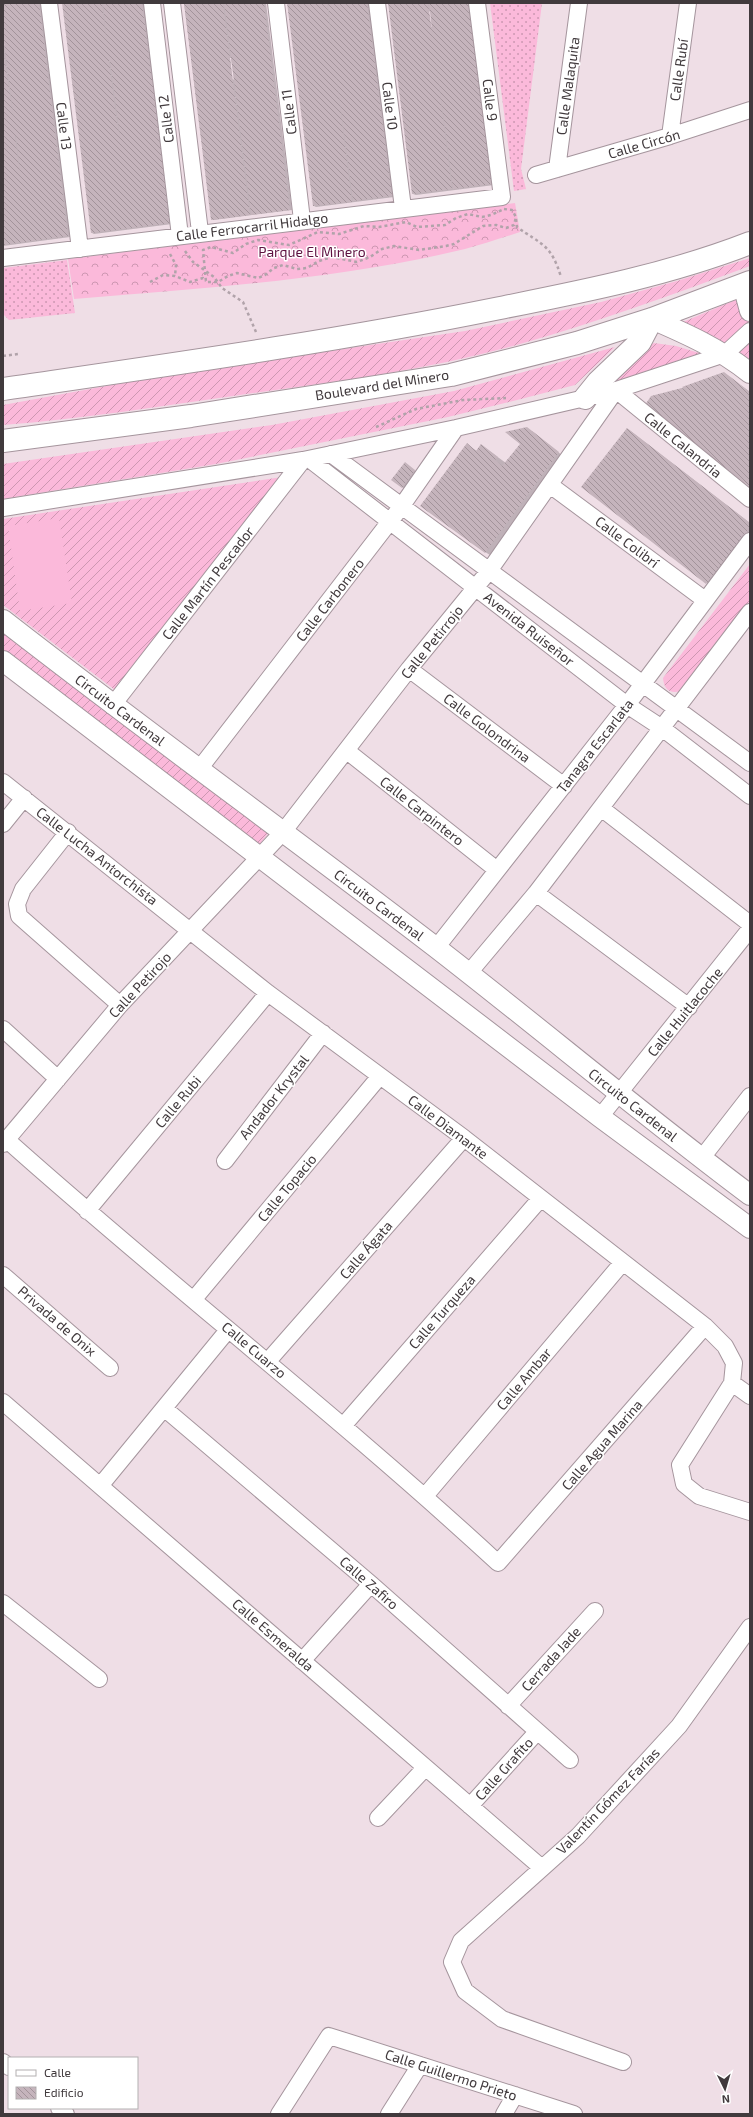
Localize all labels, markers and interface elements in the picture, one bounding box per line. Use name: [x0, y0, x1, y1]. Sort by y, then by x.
street label: Calle Malaquita: [552, 36, 583, 136]
street label: Calle Rubí: [666, 37, 691, 102]
street label: Calle 9: [479, 78, 502, 122]
street label: Calle 10: [379, 81, 402, 131]
street label: Calle 11: [277, 88, 300, 136]
street label: Calle 12: [154, 94, 177, 144]
street label: Calle 13: [53, 101, 76, 151]
street label: Calle Circón: [606, 125, 682, 162]
street label: Calle Ferrocarril Hidalgo: [175, 209, 329, 244]
park label: Parque El Minero: [258, 243, 366, 260]
street label: Boulevard del Minero: [314, 366, 450, 403]
street label: Calle Calandria: [641, 408, 726, 481]
street label: Calle Colibrí: [592, 512, 663, 571]
street label: Calle Martín Pescador: [158, 522, 257, 643]
street label: Calle Carbonero: [292, 555, 367, 645]
street label: Avenida Ruiseñor: [481, 588, 578, 669]
street label: Calle Petirrojo: [397, 601, 466, 682]
street label: Circuito Cardenal: [72, 670, 169, 749]
street label: Calle Golondrina: [440, 689, 534, 766]
street label: Tanagra Escarlata: [553, 695, 637, 796]
street label: Calle Carpintero: [377, 773, 468, 849]
street label: Calle Lucha Antorchista: [33, 803, 161, 908]
street label: Circuito Cardenal: [331, 865, 428, 944]
street label: Calle Petirojo: [105, 948, 175, 1021]
street label: Calle Huitlacoche: [643, 964, 726, 1060]
street label: Andador Krystal: [235, 1050, 312, 1142]
street label: Circuito Cardenal: [585, 1065, 682, 1145]
street label: Calle Rubi: [151, 1072, 204, 1131]
street label: Calle Diamante: [405, 1091, 492, 1162]
street label: Calle Topacio: [253, 1150, 320, 1225]
street label: Calle Ágata: [336, 1217, 395, 1282]
street label: Calle Turqueza: [405, 1271, 479, 1352]
street label: Privada de Onix: [15, 1282, 100, 1360]
street label: Calle Cuarzo: [219, 1318, 290, 1382]
street label: Calle Ambar: [493, 1344, 555, 1413]
street label: Calle Agua Marina: [558, 1396, 646, 1493]
street label: Calle Zafiro: [337, 1553, 402, 1613]
street label: Calle Esmeralda: [229, 1595, 318, 1675]
street label: Cerrada Jade: [517, 1623, 584, 1694]
street label: Calle Grafito: [471, 1734, 536, 1804]
street label: Valentín Gómez Farías: [552, 1744, 663, 1857]
street label: Calle Guillermo Prieto: [383, 2045, 519, 2104]
legend: [8, 2057, 138, 2109]
text: Calle: [44, 2065, 71, 2079]
north arrow: [705, 2069, 745, 2109]
text: Edificio: [44, 2085, 84, 2099]
text: N: [721, 2093, 730, 2106]

